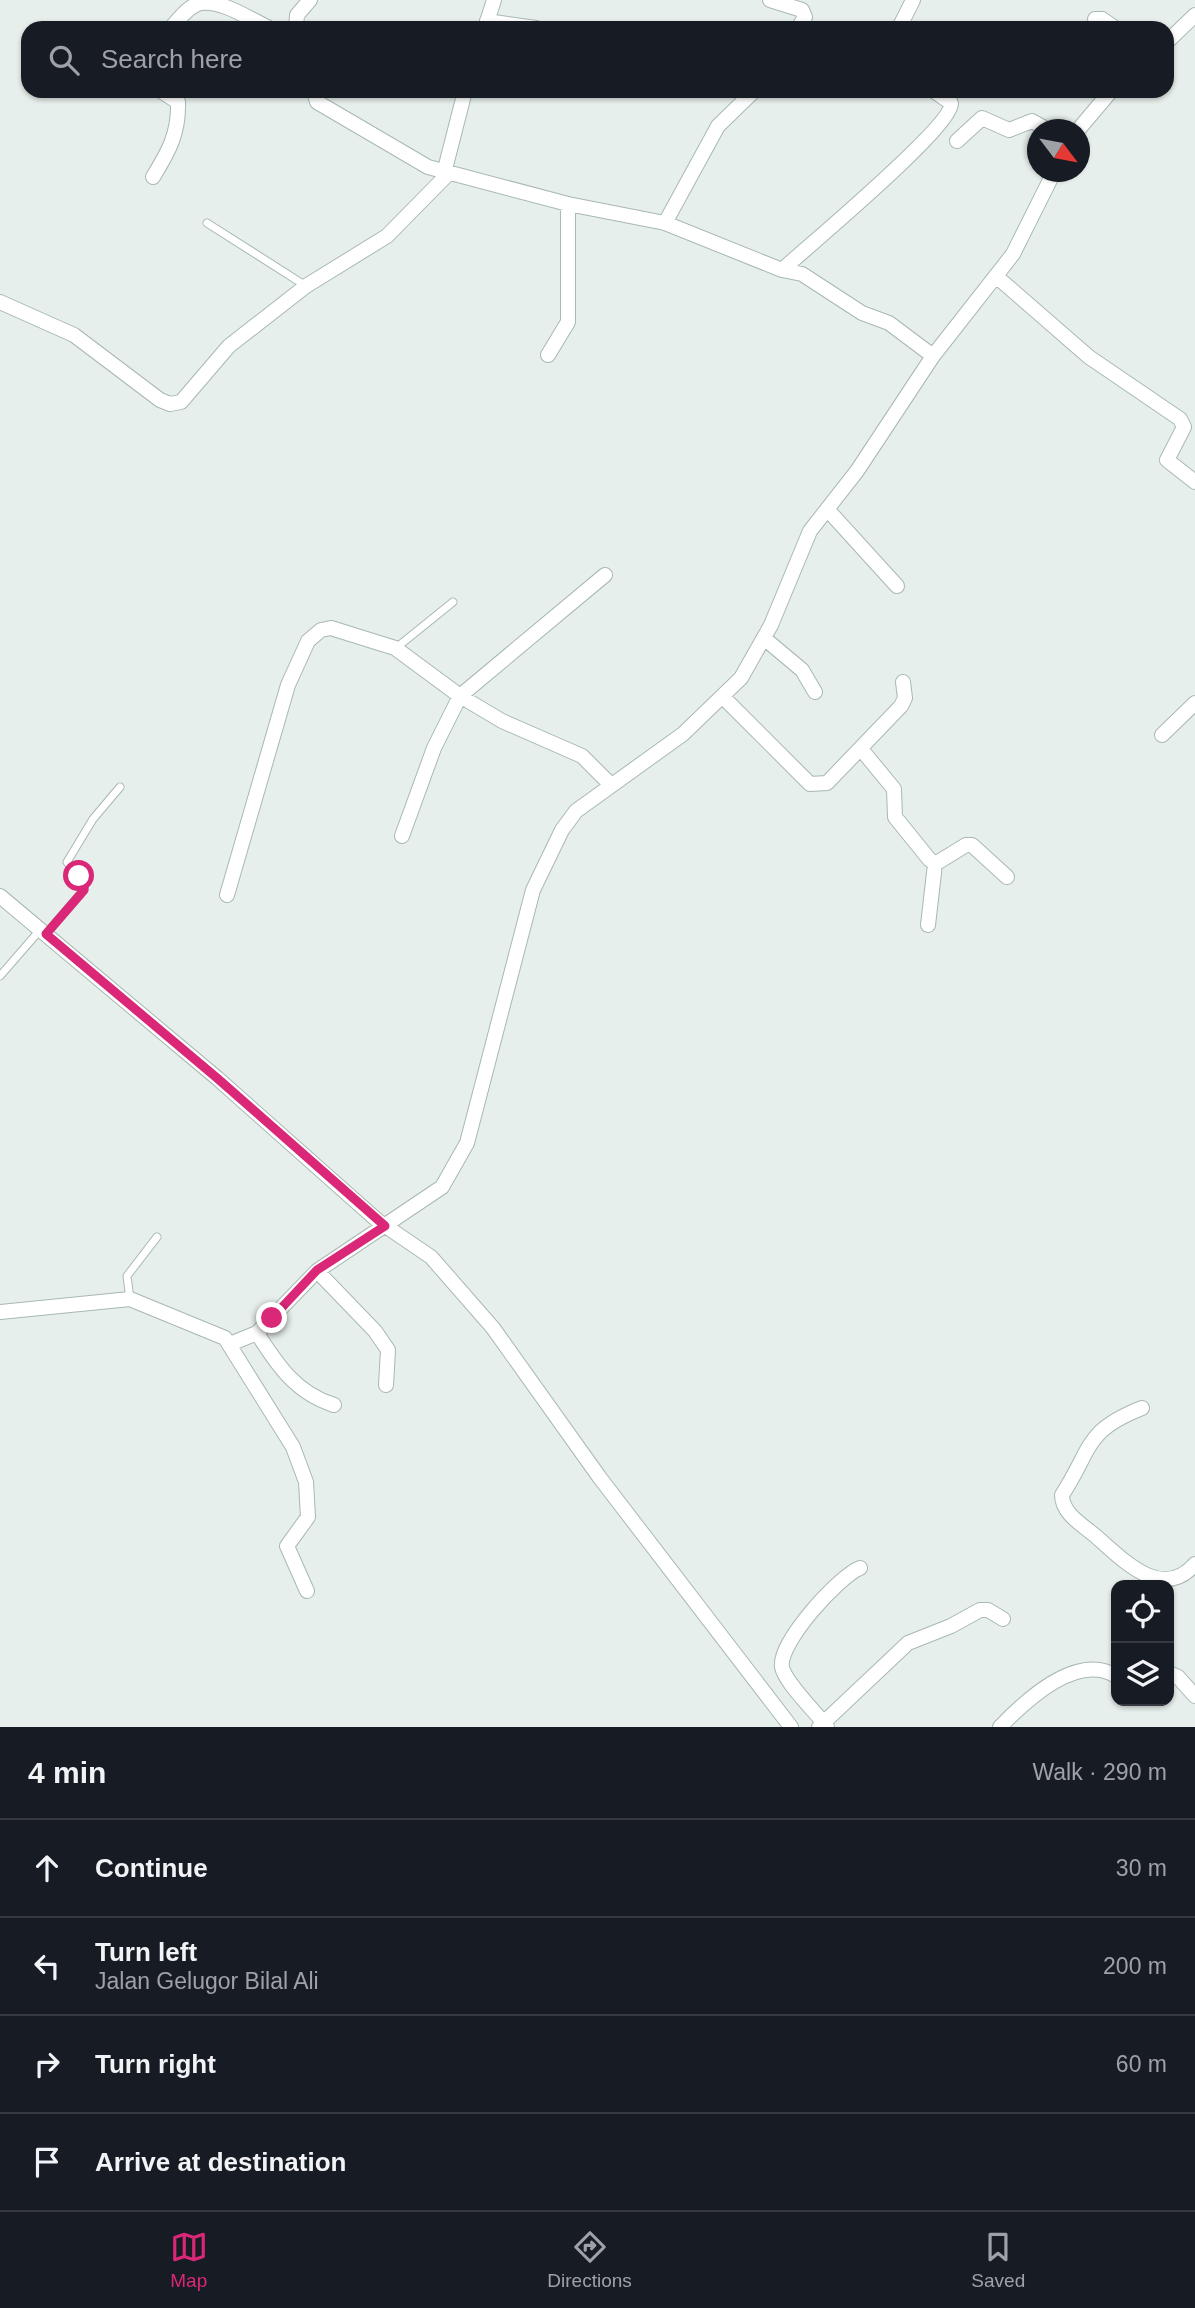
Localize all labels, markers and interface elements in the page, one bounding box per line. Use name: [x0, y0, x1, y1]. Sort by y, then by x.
search box: [21, 21, 1174, 98]
icon: search: [45, 41, 83, 79]
text: Search here: [101, 44, 243, 74]
north arrow: [1027, 119, 1090, 182]
route start: [63, 860, 94, 891]
route end: [256, 1302, 287, 1333]
map controls: [1111, 1580, 1174, 1706]
button: locate: [1111, 1580, 1174, 1643]
button: layers: [1111, 1643, 1174, 1706]
text: 4 min: [28, 1756, 106, 1789]
text: Walk · 290 m: [1032, 1759, 1167, 1785]
icon: ahead: [28, 1849, 66, 1887]
text: Continue: [95, 1853, 208, 1883]
text: 30 m: [1116, 1855, 1167, 1881]
text: Turn left: [95, 1937, 197, 1967]
icon: left: [28, 1947, 66, 1985]
text: 200 m: [1103, 1953, 1167, 1979]
text: Jalan Gelugor Bilal Ali: [95, 1968, 319, 1994]
icon: right: [28, 2045, 66, 2083]
text: Turn right: [95, 2049, 216, 2079]
text: 60 m: [1116, 2051, 1167, 2077]
icon: arrive: [28, 2143, 66, 2181]
text: Arrive at destination: [95, 2147, 346, 2177]
tab: Map: [170, 2228, 208, 2292]
tab: Directions: [547, 2228, 632, 2292]
tab: Saved: [971, 2228, 1025, 2292]

